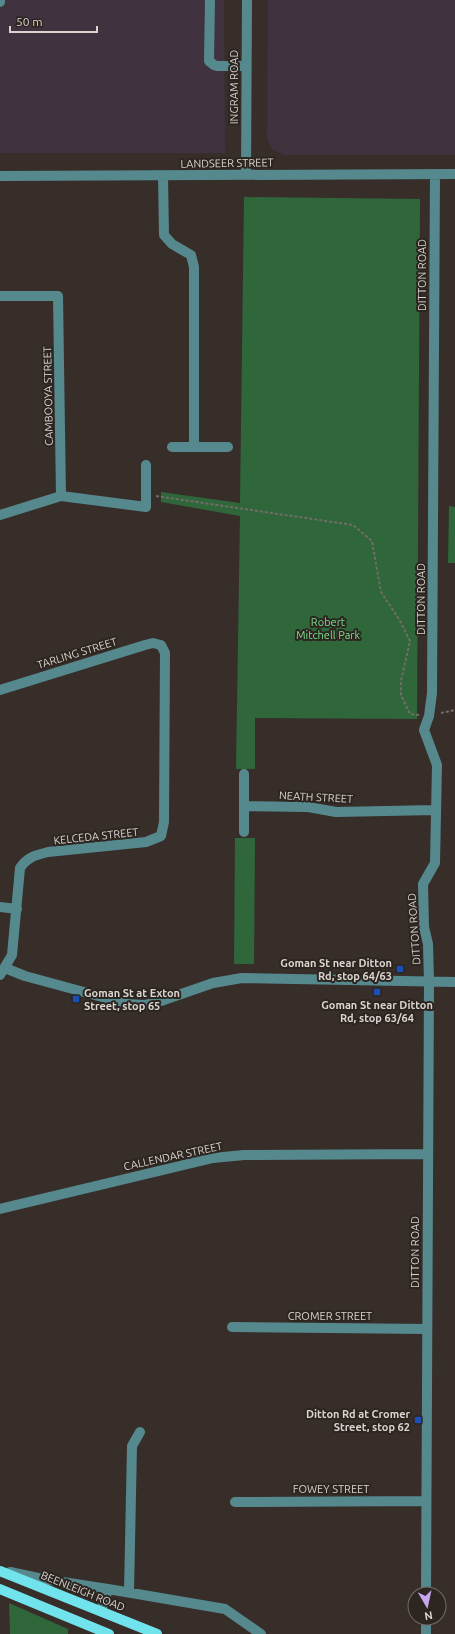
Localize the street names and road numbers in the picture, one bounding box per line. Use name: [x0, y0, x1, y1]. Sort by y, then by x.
street label: INGRAM ROAD: [228, 49, 240, 124]
street label: LANDSEER STREET: [180, 156, 274, 170]
street label: DITTON ROAD: [416, 239, 428, 311]
street label: CAMBOOYA STREET: [41, 346, 55, 446]
street label: DITTON ROAD: [415, 563, 427, 635]
street label: TARLING STREET: [36, 635, 118, 671]
street label: NEATH STREET: [279, 789, 353, 805]
street label: KELCEDA STREET: [53, 826, 139, 846]
street label: DITTON ROAD: [405, 892, 422, 965]
street label: CALLENDAR STREET: [122, 1140, 224, 1172]
street label: DITTON ROAD: [409, 1216, 421, 1288]
street label: CROMER STREET: [288, 1310, 372, 1322]
street label: FOWEY STREET: [293, 1483, 369, 1495]
street label: BEENLEIGH ROAD: [39, 1569, 127, 1613]

